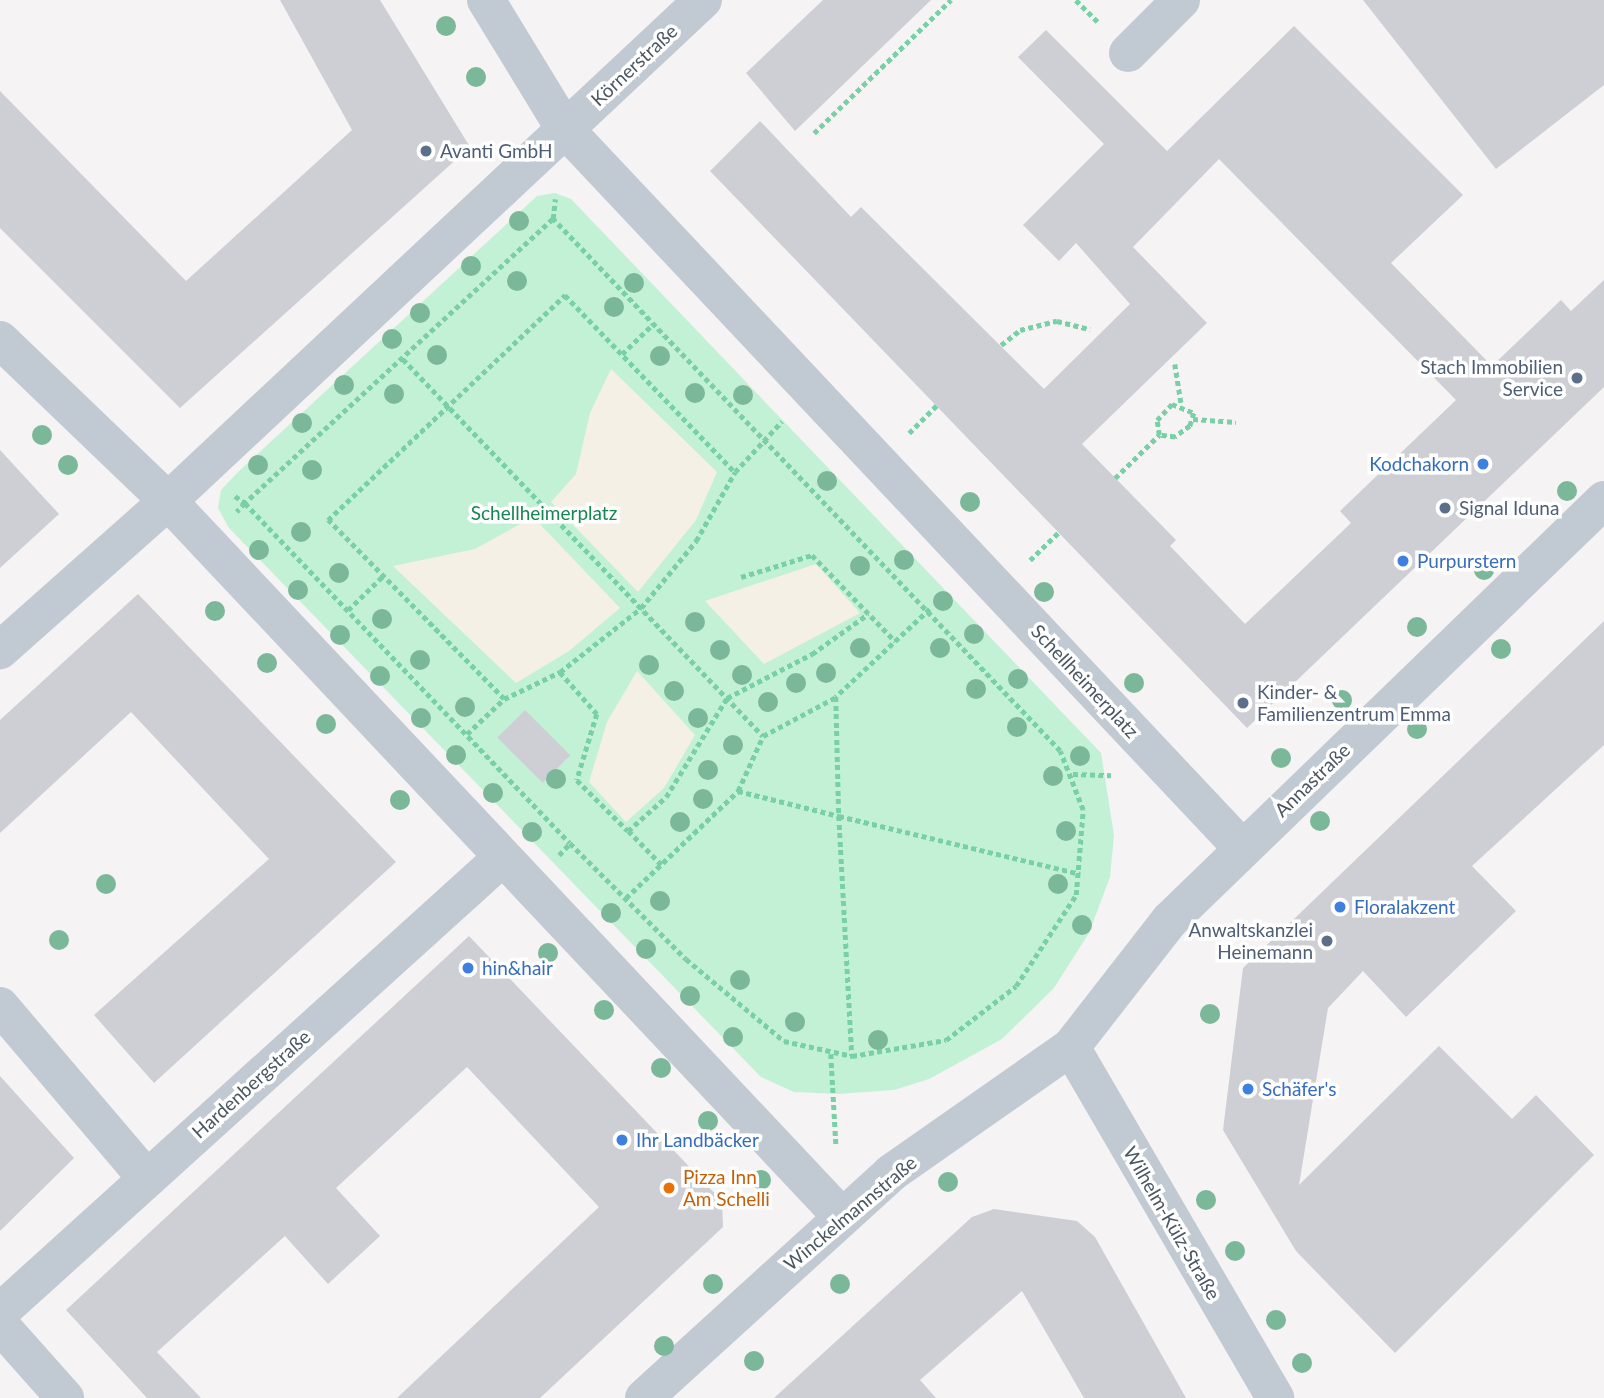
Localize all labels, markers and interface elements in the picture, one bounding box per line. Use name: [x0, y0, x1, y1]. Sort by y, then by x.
street label: Körnerstraße: [586, 19, 682, 111]
place label: Avanti GmbH: [440, 140, 552, 162]
marker: Avanti GmbH: [418, 143, 434, 159]
place label: Stach Immobilien Service: [1420, 356, 1563, 400]
marker: Stach Immobilien Service: [1569, 370, 1585, 386]
place label: Kodchakorn: [1369, 453, 1469, 475]
marker: Kodchakorn: [1475, 456, 1491, 472]
place label: Signal Iduna: [1459, 497, 1559, 519]
marker: Signal Iduna: [1437, 500, 1453, 516]
park label: Schellheimerplatz: [471, 502, 617, 524]
place label: Purpurstern: [1417, 550, 1516, 572]
marker: Purpurstern: [1395, 553, 1411, 569]
street label: Schellheimerplatz: [1027, 620, 1143, 742]
place label: Kinder- & Familienzentrum Emma: [1257, 681, 1451, 725]
marker: Kinder- & Familienzentrum Emma: [1235, 695, 1251, 711]
street label: Annastraße: [1270, 739, 1354, 821]
place label: Floralakzent: [1354, 896, 1455, 918]
marker: Floralakzent: [1332, 899, 1348, 915]
place label: Anwaltskanzlei Heinemann: [1188, 919, 1313, 963]
marker: Anwaltskanzlei Heinemann: [1319, 933, 1335, 949]
place label: hin&hair: [482, 957, 553, 979]
marker: hin&hair: [460, 960, 476, 976]
street label: Hardenbergstraße: [187, 1025, 315, 1143]
place label: Schäfer's: [1262, 1078, 1336, 1100]
marker: Schäfer's: [1240, 1081, 1256, 1097]
place label: Ihr Landbäcker: [636, 1129, 759, 1151]
marker: Ihr Landbäcker: [614, 1132, 630, 1148]
street label: Wilhelm-Külz-Straße: [1119, 1142, 1225, 1304]
street label: Winckelmannstraße: [779, 1151, 921, 1275]
place label: Pizza Inn Am Schelli: [683, 1166, 770, 1210]
marker: Pizza Inn Am Schelli: [661, 1180, 677, 1196]

